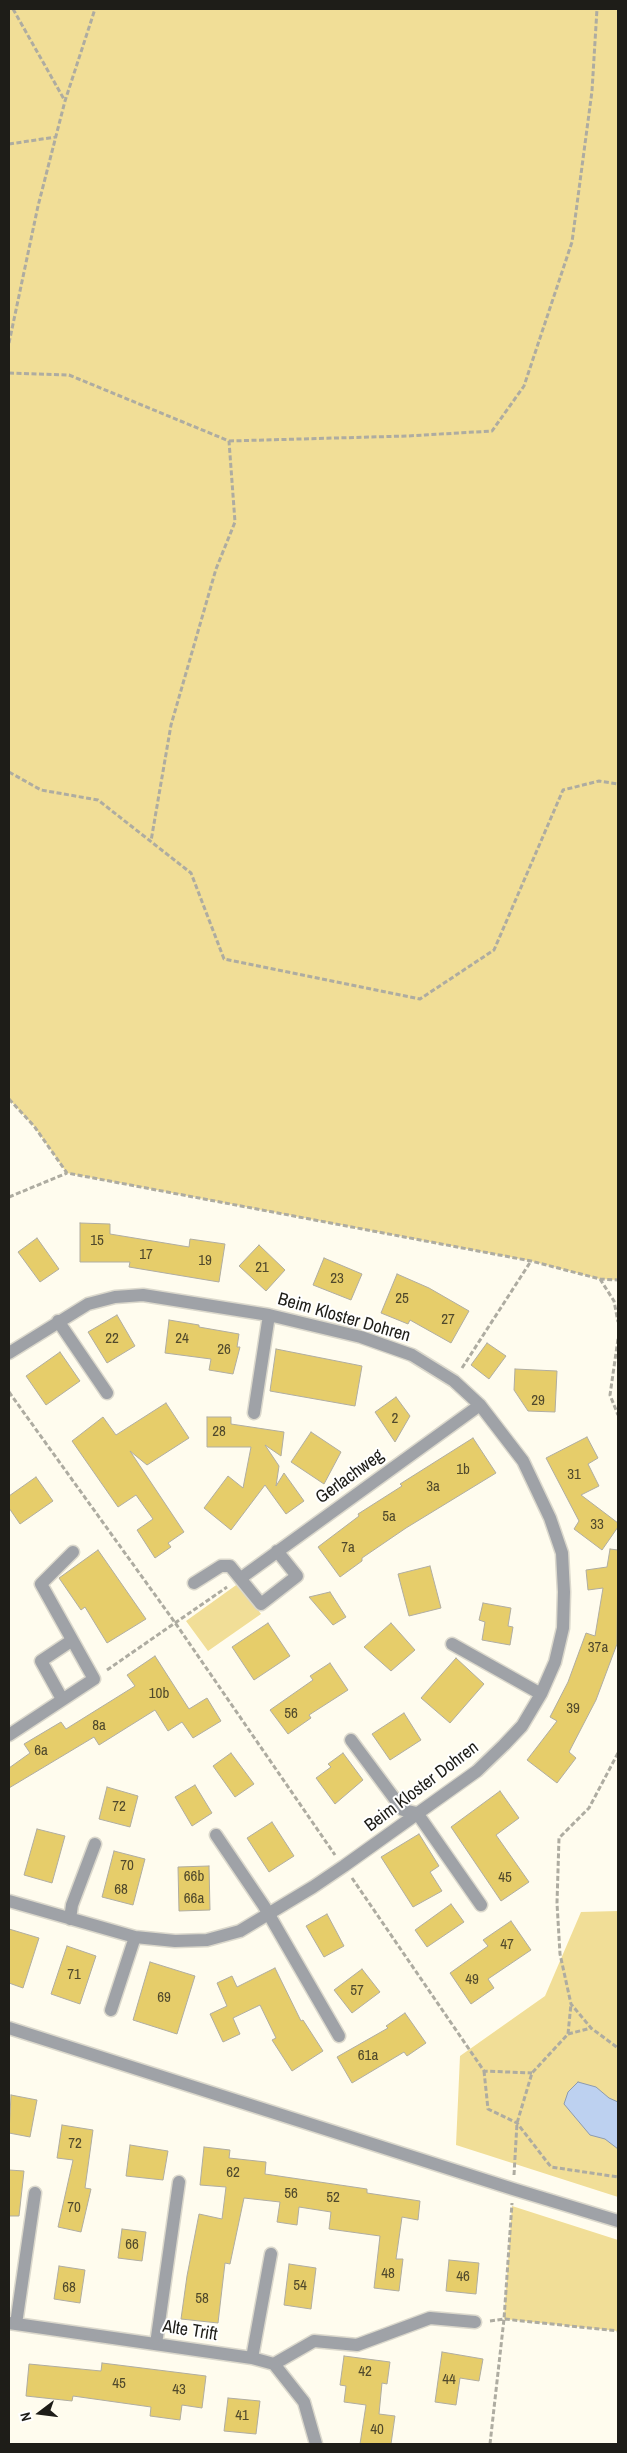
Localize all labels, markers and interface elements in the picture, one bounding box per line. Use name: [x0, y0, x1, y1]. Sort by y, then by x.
house number: 15: [90, 1232, 104, 1250]
house number: 17: [139, 1246, 153, 1264]
house number: 19: [198, 1252, 212, 1270]
house number: 21: [255, 1259, 269, 1277]
house number: 23: [330, 1270, 344, 1288]
street label: Beim Kloster Dohren: [275, 1289, 413, 1347]
house number: 25: [395, 1290, 409, 1308]
house number: 27: [441, 1311, 455, 1329]
house number: 22: [105, 1330, 119, 1348]
house number: 24: [175, 1330, 189, 1348]
house number: 26: [217, 1341, 231, 1359]
house number: 29: [531, 1392, 545, 1410]
house number: 2: [392, 1410, 398, 1428]
house number: 28: [212, 1423, 226, 1441]
street label: Gerlachweg: [312, 1445, 388, 1509]
house number: 1b: [456, 1461, 470, 1479]
house number: 31: [567, 1466, 581, 1484]
house number: 3a: [426, 1478, 440, 1496]
house number: 5a: [382, 1508, 396, 1526]
house number: 33: [590, 1516, 604, 1534]
house number: 7a: [341, 1539, 355, 1557]
house number: 37a: [588, 1639, 608, 1657]
house number: 10b: [149, 1685, 169, 1703]
house number: 39: [566, 1700, 580, 1718]
house number: 56: [284, 1705, 298, 1723]
house number: 8a: [92, 1717, 106, 1735]
street label: Beim Kloster Dohren: [361, 1737, 483, 1837]
house number: 6a: [34, 1742, 48, 1760]
house number: 72: [112, 1798, 126, 1816]
house number: 70: [120, 1857, 134, 1875]
house number: 66b: [184, 1868, 204, 1886]
house number: 45: [498, 1869, 512, 1887]
house number: 68: [114, 1881, 128, 1899]
house number: 66a: [184, 1890, 204, 1908]
house number: 47: [500, 1936, 514, 1954]
house number: 71: [67, 1966, 81, 1984]
house number: 49: [465, 1971, 479, 1989]
house number: 57: [350, 1982, 364, 2000]
house number: 69: [157, 1989, 171, 2007]
house number: 61a: [358, 2047, 378, 2065]
house number: 72: [68, 2135, 82, 2153]
house number: 62: [226, 2164, 240, 2182]
house number: 56: [284, 2185, 298, 2203]
house number: 52: [326, 2189, 340, 2207]
house number: 70: [67, 2199, 81, 2217]
house number: 66: [125, 2236, 139, 2254]
house number: 48: [381, 2265, 395, 2283]
house number: 46: [456, 2268, 470, 2286]
house number: 54: [293, 2277, 307, 2295]
house number: 68: [62, 2279, 76, 2297]
house number: 58: [195, 2290, 209, 2308]
street label: Alte Trift: [161, 2316, 219, 2346]
house number: 42: [358, 2363, 372, 2381]
house number: 44: [442, 2371, 456, 2389]
house number: 45: [112, 2375, 126, 2393]
house number: 43: [172, 2381, 186, 2399]
north arrow: [15, 2388, 65, 2438]
house number: 41: [235, 2407, 249, 2425]
text: N: [16, 2411, 35, 2423]
house number: 40: [370, 2421, 384, 2439]

